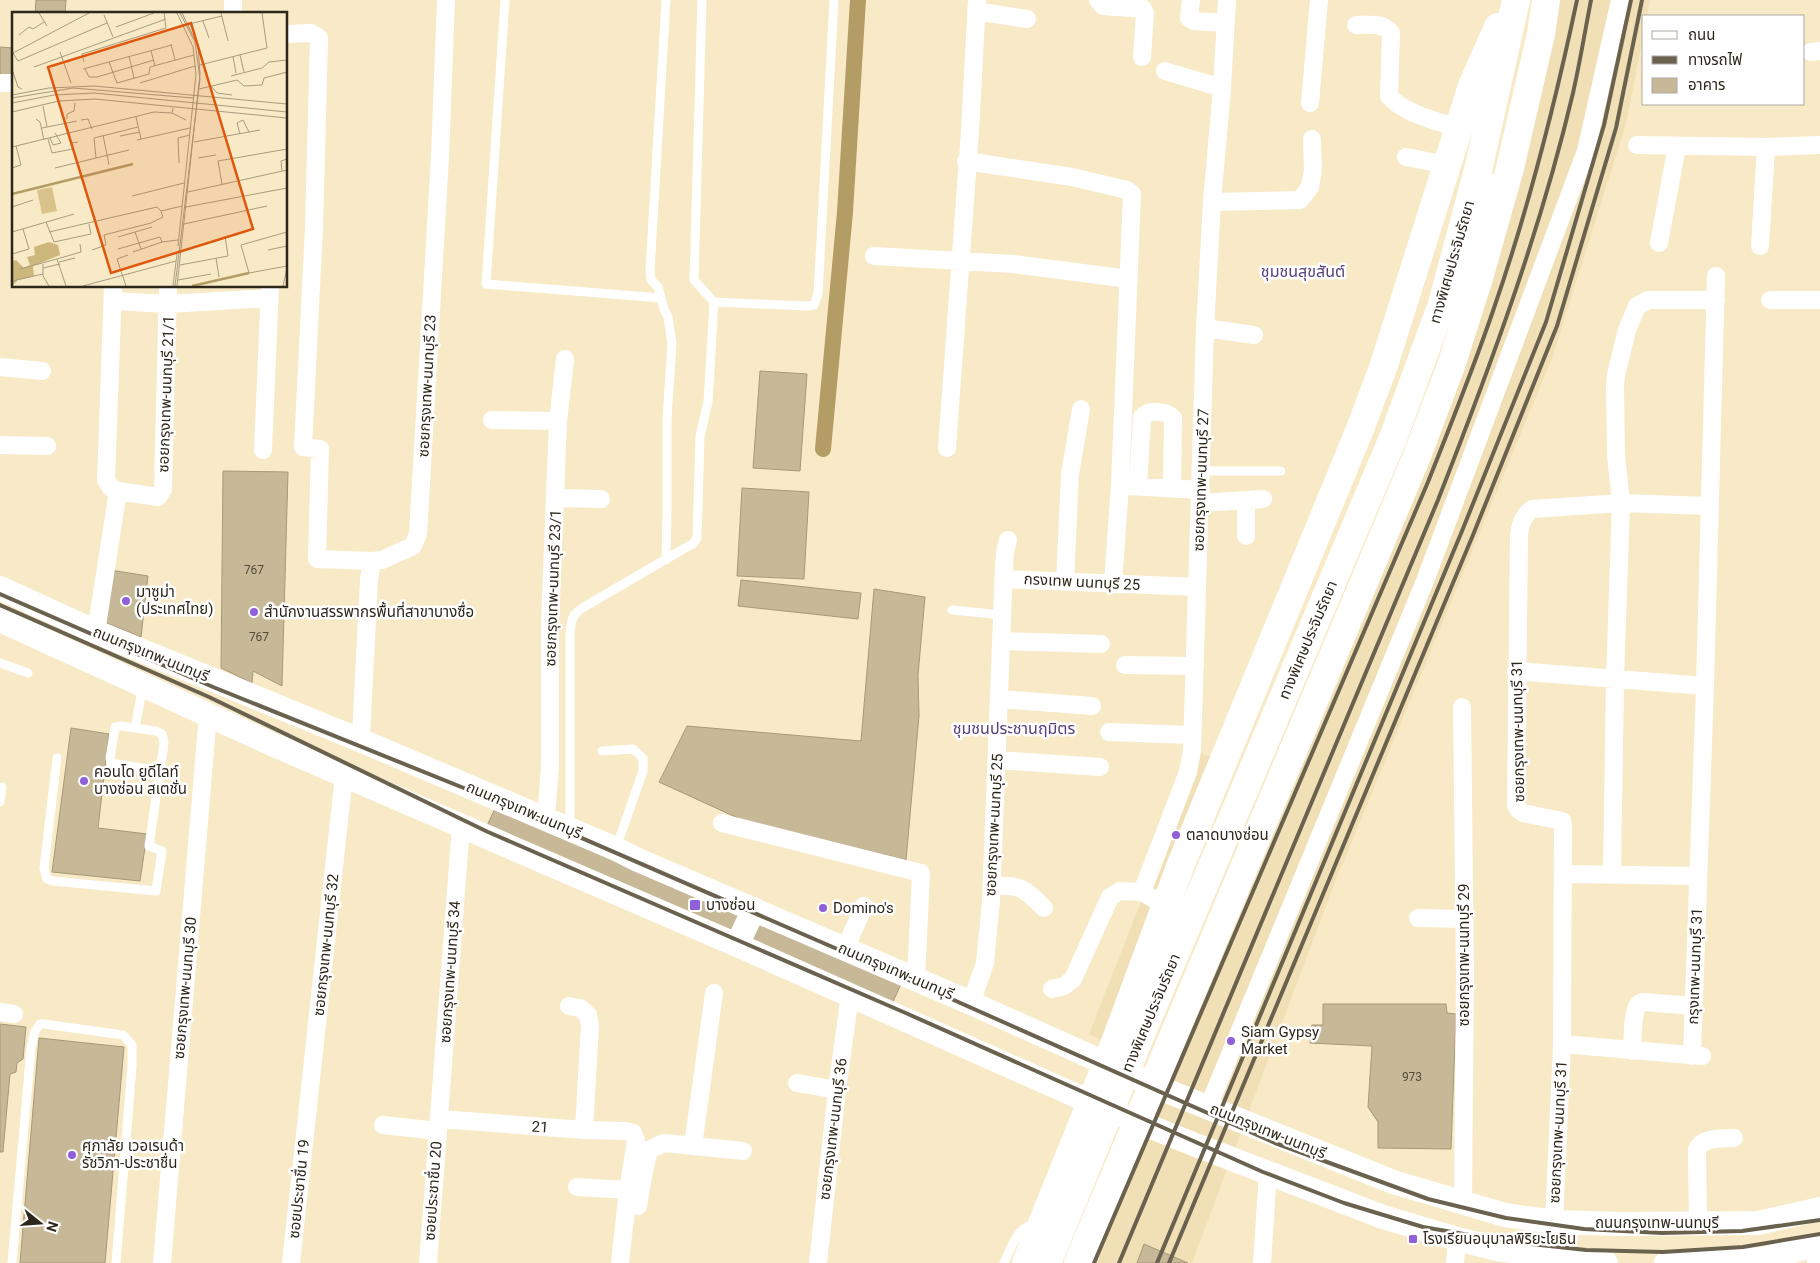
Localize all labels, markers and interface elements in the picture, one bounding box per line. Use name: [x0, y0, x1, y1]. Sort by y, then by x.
inset map: [12, 12, 288, 288]
legend: [1642, 15, 1805, 105]
text: ถนน: [1688, 26, 1715, 44]
text: ทางรถไฟ: [1688, 51, 1742, 69]
text: อาคาร: [1688, 76, 1725, 94]
street label: ทางพิเศษประจิมรัถยา: [1426, 198, 1478, 326]
district label: ชุมชนสุขสันต์: [1261, 262, 1345, 281]
street label: ซอยกรุงเทพ-นนทบุรี 23: [414, 314, 440, 458]
street label: ซอยกรุงเทพ-นนทบุรี 21/1: [154, 315, 178, 473]
street label: ซอยกรุงเทพ-นนทบุรี 27: [1190, 408, 1212, 552]
street label: ซอยกรุงเทพ-นนทบุรี 23/1: [541, 509, 565, 667]
house number: 767: [244, 563, 264, 577]
street label: กรงเทพ นนทบุรี 25: [1023, 570, 1141, 594]
street label: ทางพิเศษประจิมรัถยา: [1275, 578, 1341, 702]
place label: มาซูม่า (ประเทศไทย): [136, 583, 213, 618]
marker: มาซูม่า (ประเทศไทย): [120, 595, 132, 607]
place label: สำนักงานสรรพากรพื้นที่สาขาบางซื่อ: [264, 601, 474, 621]
marker: สำนักงานสรรพากรพื้นที่สาขาบางซื่อ: [248, 606, 260, 618]
street label: ถนนกรุงเทพ-นนทบุรี: [90, 622, 212, 686]
house number: 767: [249, 630, 269, 644]
street label: ซอยกรุงเทพ-นนทบุรี 31: [1508, 659, 1528, 803]
district label: ชุมชนประชานฤมิตร: [953, 719, 1076, 738]
street label: ซอยกรุงเทพ-นนทบุรี 25: [981, 753, 1007, 897]
place label: คอนโด ยูดีไลท์ บางซ่อน สเตชั่น: [94, 763, 187, 798]
marker: คอนโด ยูดีไลท์ บางซ่อน สเตชั่น: [78, 775, 90, 787]
street label: ถนนกรุงเทพ-นนทบุรี: [463, 778, 585, 842]
place label: ตลาดบางซ่อน: [1186, 826, 1269, 844]
marker: ตลาดบางซ่อน: [1170, 829, 1182, 841]
street label: ซอยกรุงเทพ-นนทบุรี 32: [310, 873, 342, 1017]
street label: ซอยกรุงเทพ-นนทบุรี 29: [1455, 884, 1473, 1026]
place label: บางซ่อน: [706, 896, 755, 914]
marker: บางซ่อน: [688, 898, 702, 912]
place label: Domino's: [833, 899, 894, 917]
street label: ซอยกรุงเทพ-นนทบุรี 34: [436, 900, 464, 1044]
marker: Domino's: [817, 902, 829, 914]
street label: กรุงเทพ-นนทบุรี 31: [1684, 907, 1706, 1025]
street label: ซอยกรุงเทพ-นนทบุรี 30: [170, 916, 200, 1060]
street label: ถนนกรุงเทพ-นนทบุรี: [835, 939, 957, 1003]
street label: ทางพิเศษประจิมรัถยา: [1118, 951, 1184, 1075]
place label: Siam Gypsy Market: [1241, 1023, 1319, 1058]
marker: Siam Gypsy Market: [1225, 1035, 1237, 1047]
street label: ซอยกรุงเทพ-นนทบุรี 36: [815, 1057, 851, 1201]
street label: ซอยกรุงเทพ-นนทบุรี 31: [1545, 1060, 1571, 1204]
house number: 973: [1402, 1070, 1422, 1084]
street label: ถนนกรุงเทพ-นนทบุรี: [1207, 1099, 1329, 1163]
street label: 21: [531, 1117, 549, 1137]
place label: ศุภาลัย เวอเรนด้า รัชวิภา-ประชาชื่น: [82, 1137, 184, 1172]
street label: ซอยประชาชื่น 19: [283, 1138, 313, 1240]
street label: ซอยประชาชื่น 20: [419, 1141, 445, 1241]
marker: ศุภาลัย เวอเรนด้า รัชวิภา-ประชาชื่น: [66, 1149, 78, 1161]
north arrow: [15, 1198, 65, 1248]
street label: ถนนกรุงเทพ-นนทบุรี: [1595, 1214, 1719, 1232]
text: N: [43, 1220, 62, 1234]
place label: โรงเรียนอนุบาลพิริยะโยธิน: [1423, 1230, 1576, 1248]
marker: โรงเรียนอนุบาลพิริยะโยธิน: [1407, 1233, 1419, 1245]

